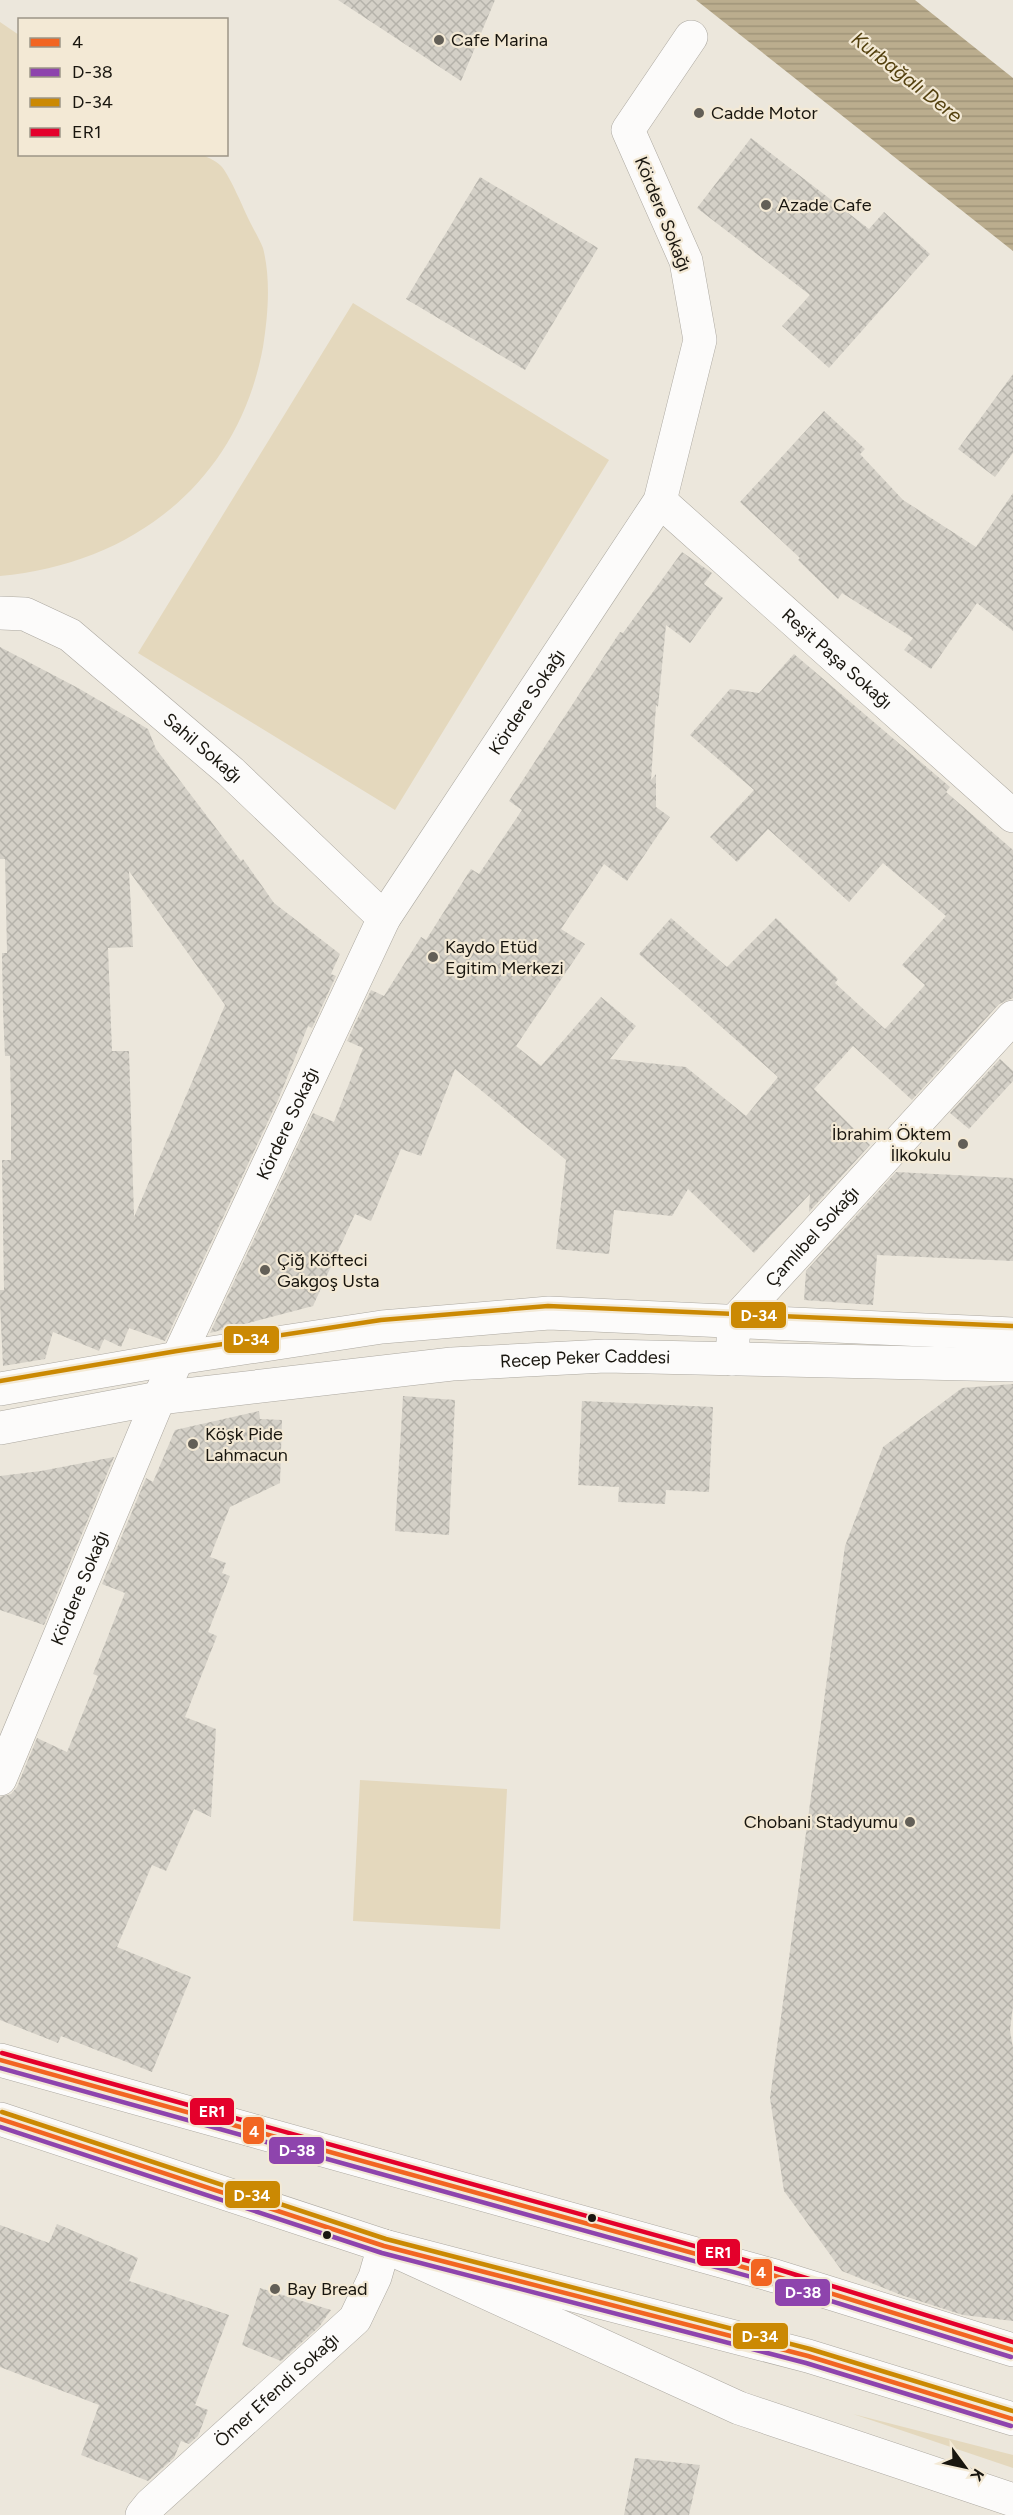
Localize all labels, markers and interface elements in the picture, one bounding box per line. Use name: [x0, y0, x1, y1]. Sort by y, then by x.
legend: [18, 18, 228, 156]
water label: Kurbağalı Dere: [847, 26, 967, 128]
place label: Cafe Marina: [451, 29, 548, 51]
text: 4: [72, 31, 83, 53]
marker: Cafe Marina: [432, 33, 446, 47]
text: D-38: [72, 61, 113, 83]
text: D-34: [72, 91, 113, 113]
place label: Cadde Motor: [711, 102, 817, 124]
marker: Cadde Motor: [692, 106, 706, 120]
text: ER1: [72, 121, 101, 143]
street label: Kördere Sokağı: [630, 153, 696, 275]
place label: Azade Cafe: [778, 194, 872, 216]
marker: Azade Cafe: [759, 198, 773, 212]
street label: Reşit Paşa Sokağı: [777, 604, 897, 714]
street label: Kördere Sokağı: [484, 645, 570, 759]
street label: Sahil Sokağı: [159, 708, 247, 788]
place label: Kaydo Etüd Egitim Merkezi: [445, 936, 564, 979]
marker: Kaydo Etüd Egitim Merkezi: [426, 950, 440, 964]
street label: Kördere Sokağı: [252, 1064, 324, 1183]
place label: İbrahim Öktem İlkokulu: [832, 1123, 951, 1166]
marker: İbrahim Öktem İlkokulu: [956, 1137, 970, 1151]
street label: Çamlıbel Sokağı: [761, 1182, 864, 1291]
place label: Çiğ Köfteci Gakgoş Usta: [277, 1249, 379, 1292]
marker: Çiğ Köfteci Gakgoş Usta: [258, 1263, 272, 1277]
line badge: D-34: [730, 1301, 787, 1329]
text: D-34: [741, 1306, 777, 1325]
line badge: D-34: [223, 1325, 280, 1354]
text: D-34: [233, 1330, 269, 1349]
street label: Recep Peker Caddesi: [499, 1345, 670, 1372]
place label: Köşk Pide Lahmacun: [205, 1423, 288, 1466]
marker: Köşk Pide Lahmacun: [186, 1437, 200, 1451]
street label: Kördere Sokağı: [46, 1527, 113, 1649]
place label: Chobani Stadyumu: [744, 1811, 898, 1833]
marker: Chobani Stadyumu: [903, 1815, 917, 1829]
line badge: ER1: [189, 2097, 235, 2126]
text: ER1: [199, 2102, 225, 2121]
line badge: 4: [242, 2116, 265, 2145]
text: 4: [249, 2122, 259, 2141]
line badge: D-38: [268, 2136, 325, 2165]
text: D-38: [279, 2141, 315, 2160]
line badge: D-34: [224, 2180, 281, 2209]
text: D-34: [234, 2186, 270, 2205]
unlabelled marker: [586, 2212, 598, 2224]
unlabelled marker: [321, 2229, 333, 2241]
line badge: ER1: [696, 2238, 741, 2267]
text: ER1: [705, 2243, 731, 2262]
line badge: 4: [750, 2258, 773, 2287]
text: 4: [756, 2263, 766, 2282]
place label: Bay Bread: [287, 2278, 368, 2300]
line badge: D-38: [774, 2278, 831, 2307]
marker: Bay Bread: [268, 2282, 282, 2296]
text: D-38: [785, 2283, 821, 2302]
line badge: D-34: [732, 2322, 789, 2350]
text: D-34: [742, 2327, 778, 2346]
street label: Ömer Efendi Sokağı: [210, 2328, 343, 2452]
north arrow: [935, 2437, 995, 2497]
text: K: [966, 2465, 988, 2485]

